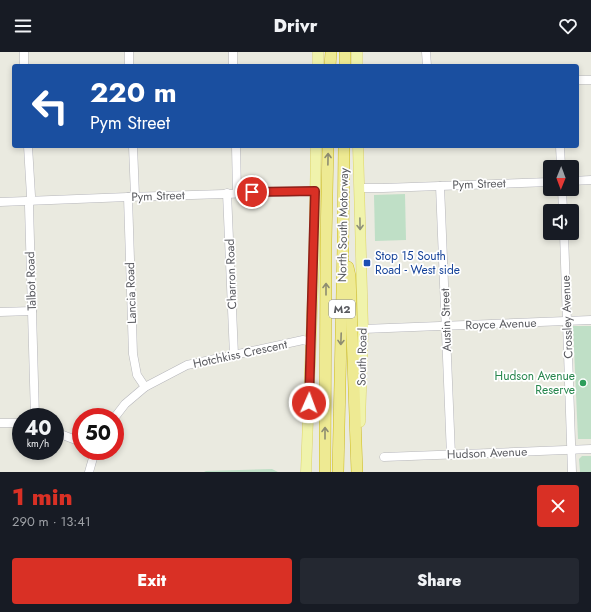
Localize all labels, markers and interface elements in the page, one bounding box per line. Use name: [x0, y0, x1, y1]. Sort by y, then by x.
text: Drivr: [273, 13, 318, 39]
icon: menu: [12, 15, 34, 37]
icon: heart: [557, 15, 579, 37]
text: 220 m: [90, 72, 177, 113]
icon: left: [24, 80, 76, 132]
text: Pym Street: [90, 110, 170, 136]
one-way arrow: [324, 153, 332, 166]
north arrow: [543, 160, 579, 196]
map controls: [543, 160, 579, 240]
street label: North South Motorway: [333, 167, 353, 282]
street label: Pym Street: [452, 174, 506, 194]
pin: [235, 175, 269, 209]
icon: arrive: [241, 181, 263, 203]
street label: Pym Street: [131, 186, 185, 206]
button: sound: [543, 204, 579, 240]
one-way arrow: [356, 217, 364, 230]
street label: Charron Road: [221, 238, 241, 310]
place label: Stop 15 South Road - West side: [375, 247, 460, 279]
street label: Talbot Road: [21, 251, 41, 311]
marker: Stop 15 South Road - West side: [362, 258, 372, 268]
street label: Lancia Road: [121, 262, 141, 324]
street label: Crossley Avenue: [557, 275, 577, 359]
one-way arrow: [322, 283, 330, 296]
street label: Austin Street: [436, 288, 456, 352]
road number: M2: [329, 300, 355, 318]
street label: Royce Avenue: [465, 314, 537, 334]
street label: South Road: [352, 328, 372, 386]
one-way arrow: [337, 332, 345, 345]
street label: Hotchkiss Crescent: [191, 335, 289, 373]
place label: Hudson Avenue Reserve: [495, 367, 575, 399]
marker: Hudson Avenue Reserve: [578, 378, 588, 388]
position arrow: [288, 382, 330, 424]
speed limit sign: 50: [72, 408, 124, 460]
text: 40: [24, 414, 52, 443]
one-way arrow: [321, 427, 329, 440]
text: km/h: [27, 436, 49, 451]
street label: Hudson Avenue: [447, 443, 527, 463]
text: 1 min: [12, 479, 73, 514]
button: close: [537, 485, 579, 527]
text: 290 m · 13:41: [12, 512, 91, 531]
button: Exit: [12, 558, 292, 604]
button: Share: [300, 558, 579, 604]

